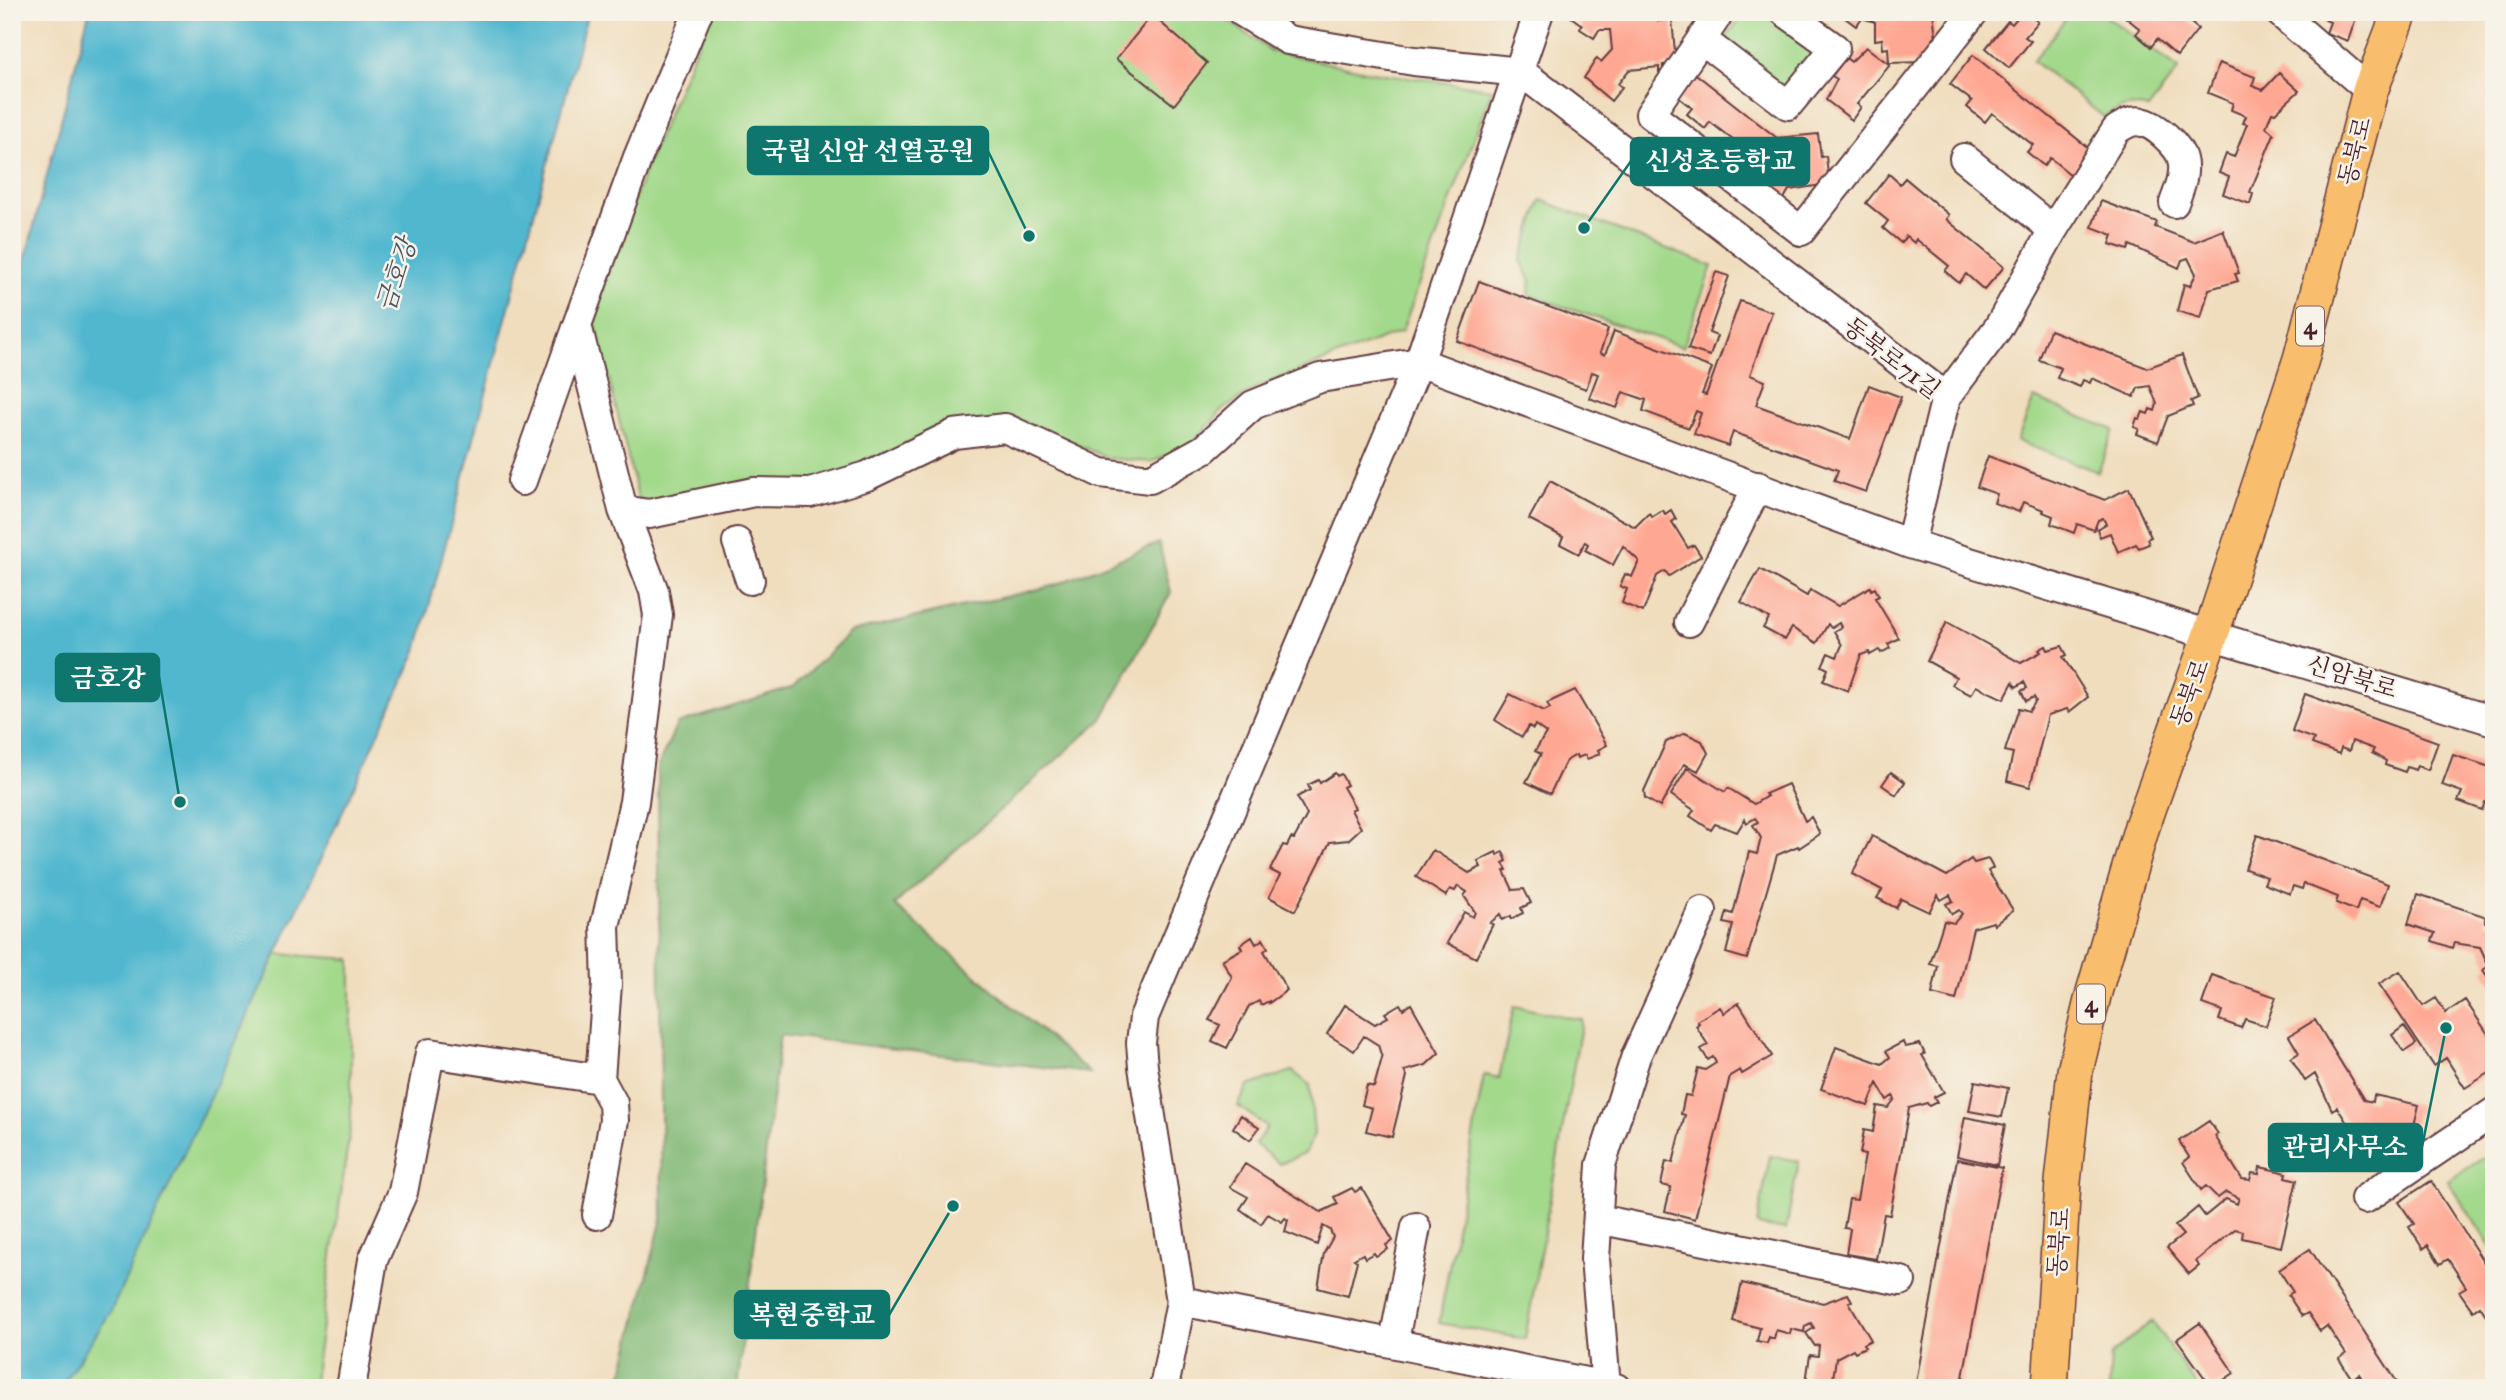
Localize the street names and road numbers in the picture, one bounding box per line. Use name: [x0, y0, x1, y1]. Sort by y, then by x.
street label: 동북로: [2332, 114, 2378, 188]
road number: 4: [2296, 306, 2324, 346]
street label: 동북로71길: [1837, 311, 1947, 405]
street label: 신암북로: [2303, 649, 2401, 705]
street label: 동북로: [2164, 655, 2216, 731]
road number: 4: [2077, 984, 2105, 1023]
street label: 동북로: [2042, 1206, 2076, 1278]

